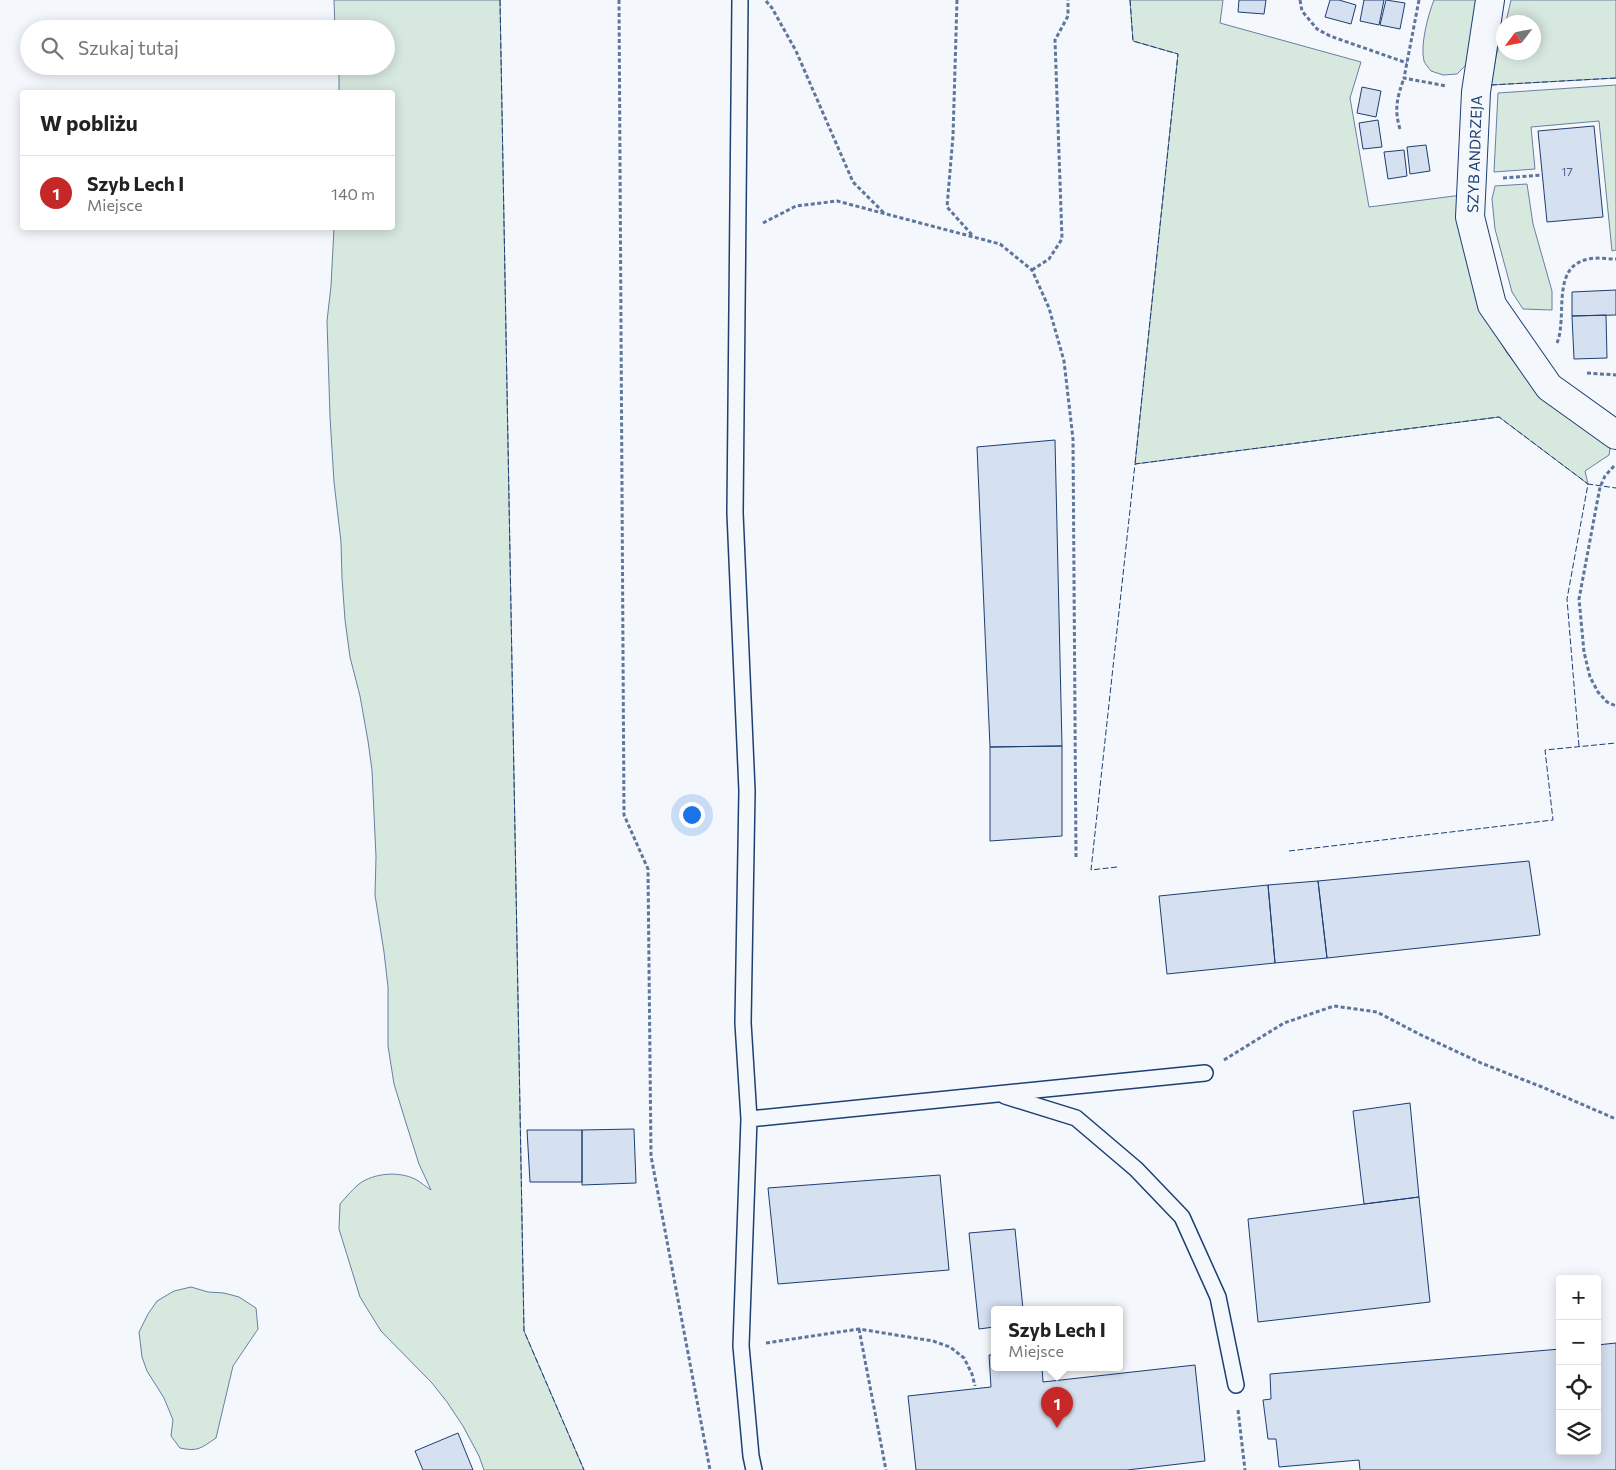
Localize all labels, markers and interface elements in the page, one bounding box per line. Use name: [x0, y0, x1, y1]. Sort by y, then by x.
north arrow: [1496, 15, 1541, 60]
search box: [20, 20, 395, 75]
icon: search: [38, 34, 66, 62]
text: Szukaj tutaj: [78, 36, 179, 59]
street label: SZYB ANDRZEJA: [1463, 95, 1485, 213]
text: W pobliżu: [40, 110, 138, 135]
house number: 17: [1561, 164, 1573, 178]
text: Szyb Lech I: [87, 172, 184, 195]
text: 1: [52, 184, 60, 203]
text: 140 m: [331, 184, 375, 203]
text: Miejsce: [87, 195, 143, 214]
your location: [679, 802, 705, 828]
map controls: [1556, 1275, 1601, 1455]
button: +: [1556, 1275, 1601, 1320]
popup: [991, 1306, 1123, 1371]
text: Szyb Lech I: [1008, 1318, 1106, 1341]
button: −: [1556, 1320, 1601, 1365]
text: Miejsce: [1008, 1341, 1064, 1360]
button: locate: [1556, 1365, 1601, 1410]
pin: 1: [1041, 1387, 1073, 1428]
button: layers: [1556, 1410, 1601, 1455]

